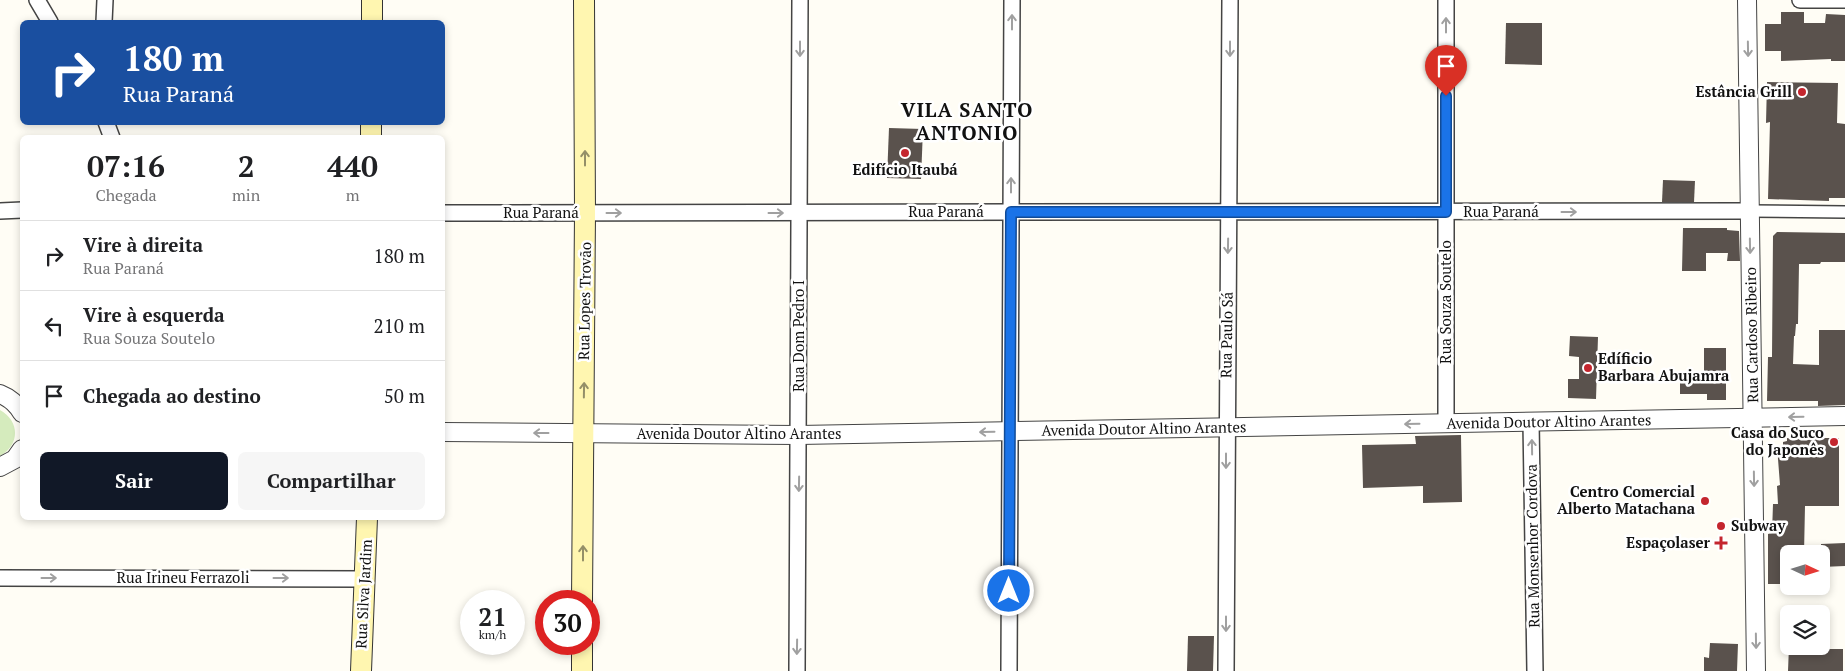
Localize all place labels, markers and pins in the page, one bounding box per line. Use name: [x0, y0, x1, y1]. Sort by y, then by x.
pin: [1425, 45, 1467, 96]
place label: Estância Grill: [1695, 81, 1792, 101]
marker: Estância Grill: [1796, 86, 1808, 98]
marker: Edifício Itaubá: [899, 147, 911, 159]
place label: Edifício Itaubá: [852, 159, 958, 179]
place label: Edíficio Barbara Abujamra: [1598, 348, 1730, 385]
marker: Edíficio Barbara Abujamra: [1582, 362, 1594, 374]
place label: Casa do Suco do Japonês: [1731, 422, 1824, 459]
marker: Casa do Suco do Japonês: [1828, 436, 1840, 448]
place label: Centro Comercial Alberto Matachana: [1557, 481, 1696, 518]
marker: Centro Comercial Alberto Matachana: [1699, 495, 1711, 507]
place label: Subway: [1731, 515, 1786, 535]
marker: Subway: [1715, 520, 1727, 532]
place label: Espaçolaser: [1626, 532, 1711, 552]
marker: Espaçolaser: [1714, 536, 1728, 550]

